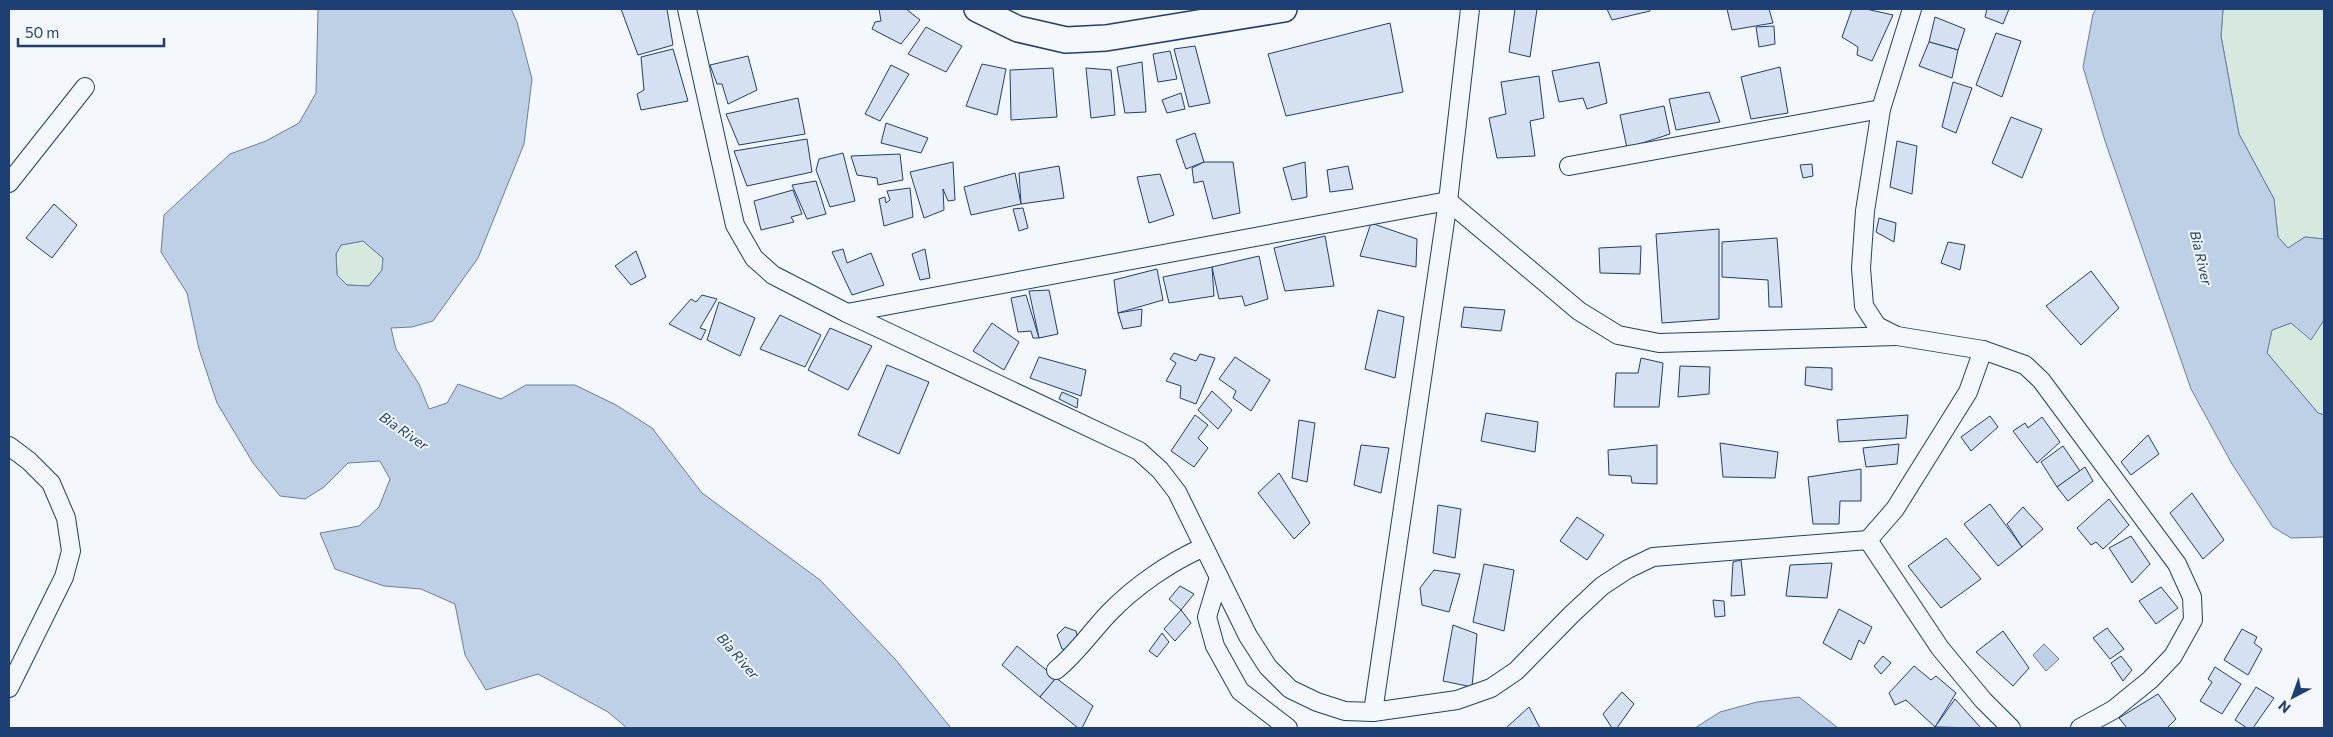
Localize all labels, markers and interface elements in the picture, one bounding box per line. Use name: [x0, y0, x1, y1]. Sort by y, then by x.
scale bar: [18, 15, 164, 47]
text: 50 m: [25, 23, 59, 41]
water label: Bia River: [2187, 229, 2216, 287]
water label: Bia River: [377, 408, 432, 454]
water label: Bia River: [714, 629, 763, 683]
north arrow: [2268, 672, 2318, 722]
text: N: [2275, 697, 2294, 717]

